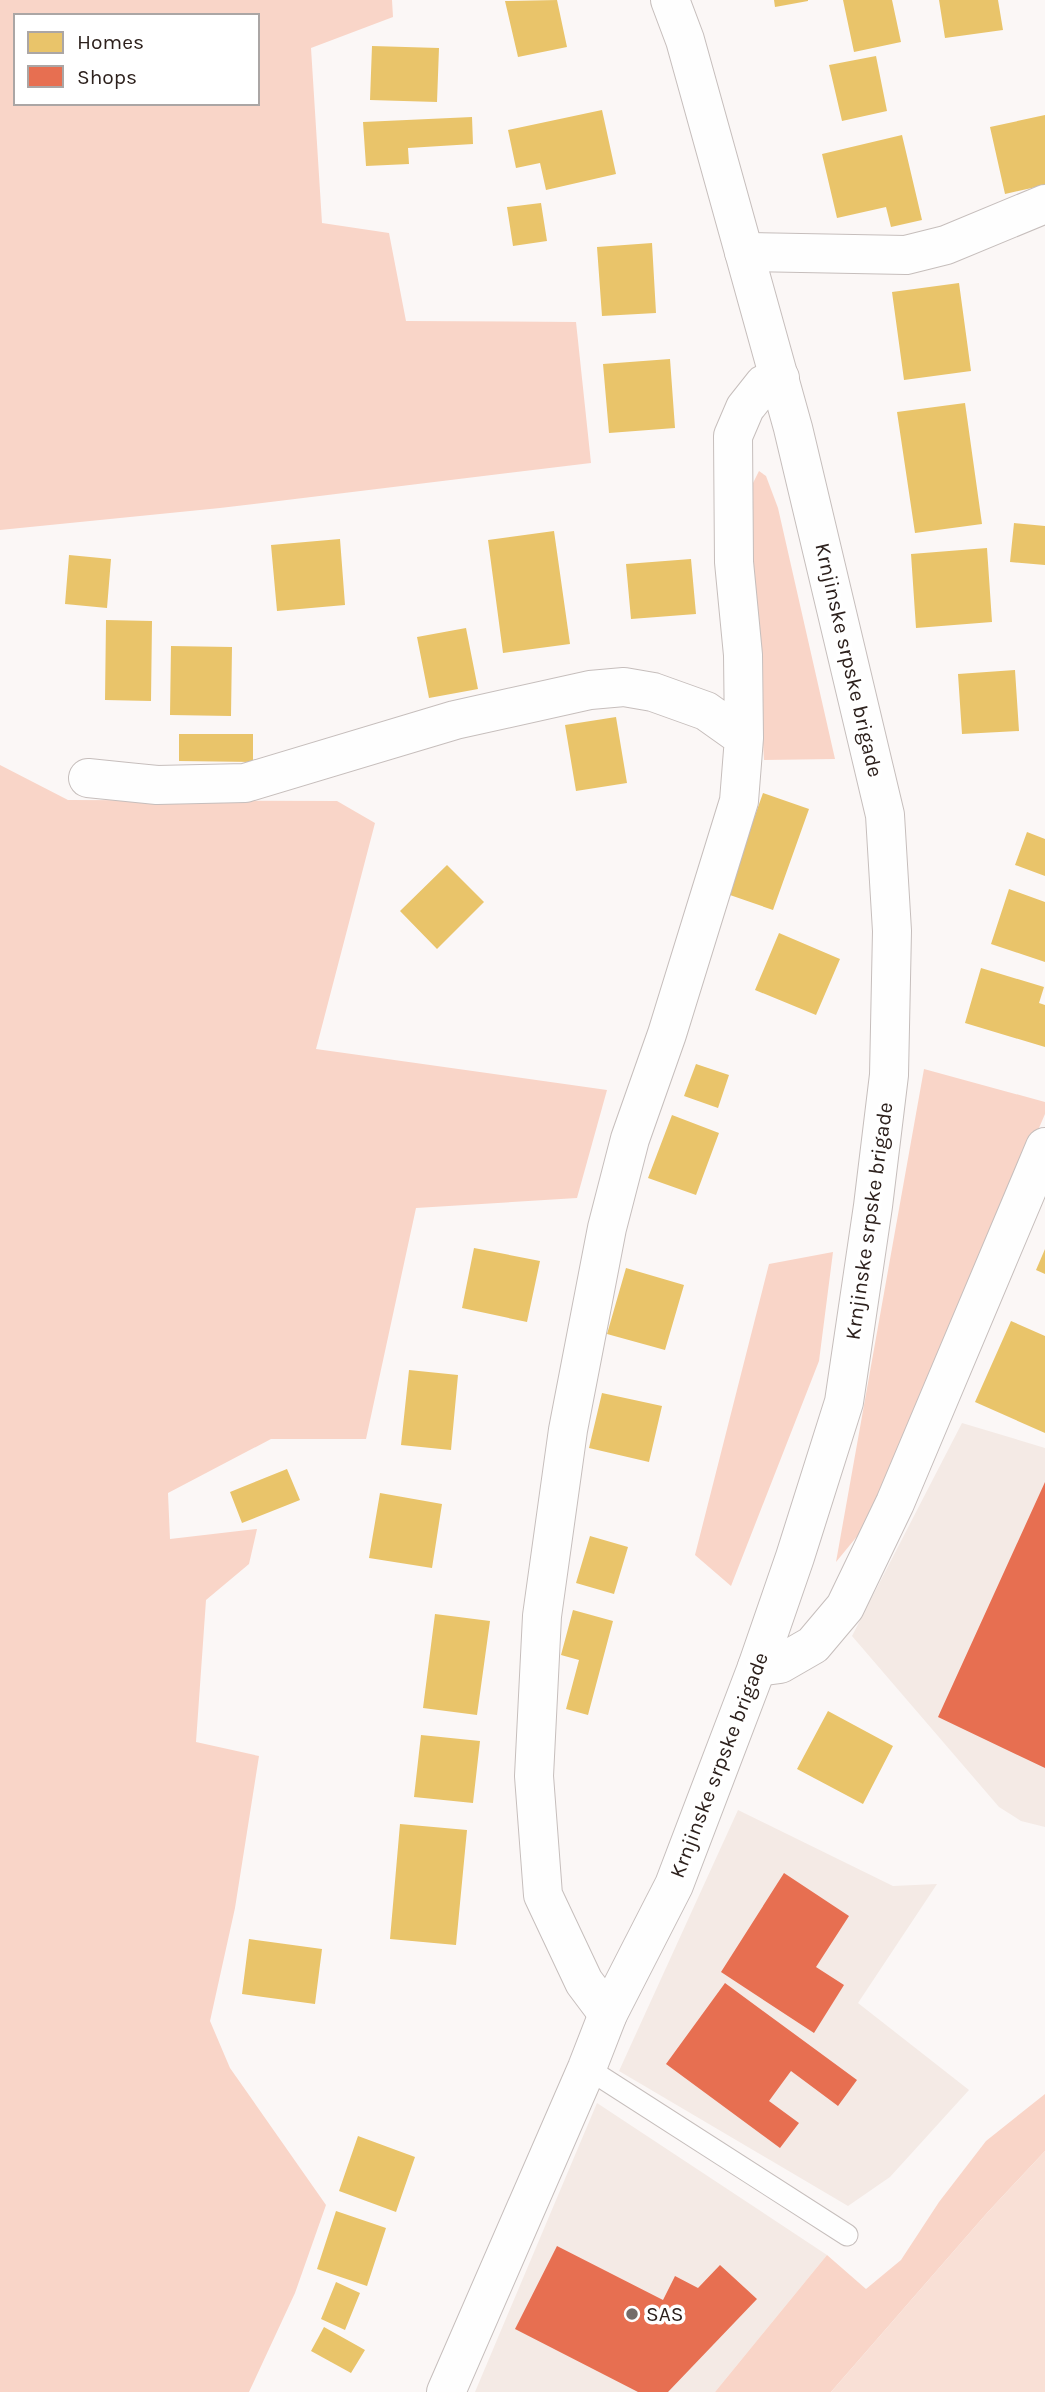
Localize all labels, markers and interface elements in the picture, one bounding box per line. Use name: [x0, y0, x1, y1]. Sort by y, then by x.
legend: [14, 14, 259, 105]
text: Homes: [77, 30, 144, 54]
text: Shops: [77, 65, 137, 89]
street label: Krnjinske srpske brigade: [810, 541, 888, 779]
street label: Krnjinske srpske brigade: [840, 1101, 898, 1341]
street label: Krnjinske srpske brigade: [665, 1649, 773, 1881]
place label: SAS: [646, 2302, 683, 2326]
marker: SAS: [624, 2306, 640, 2322]

